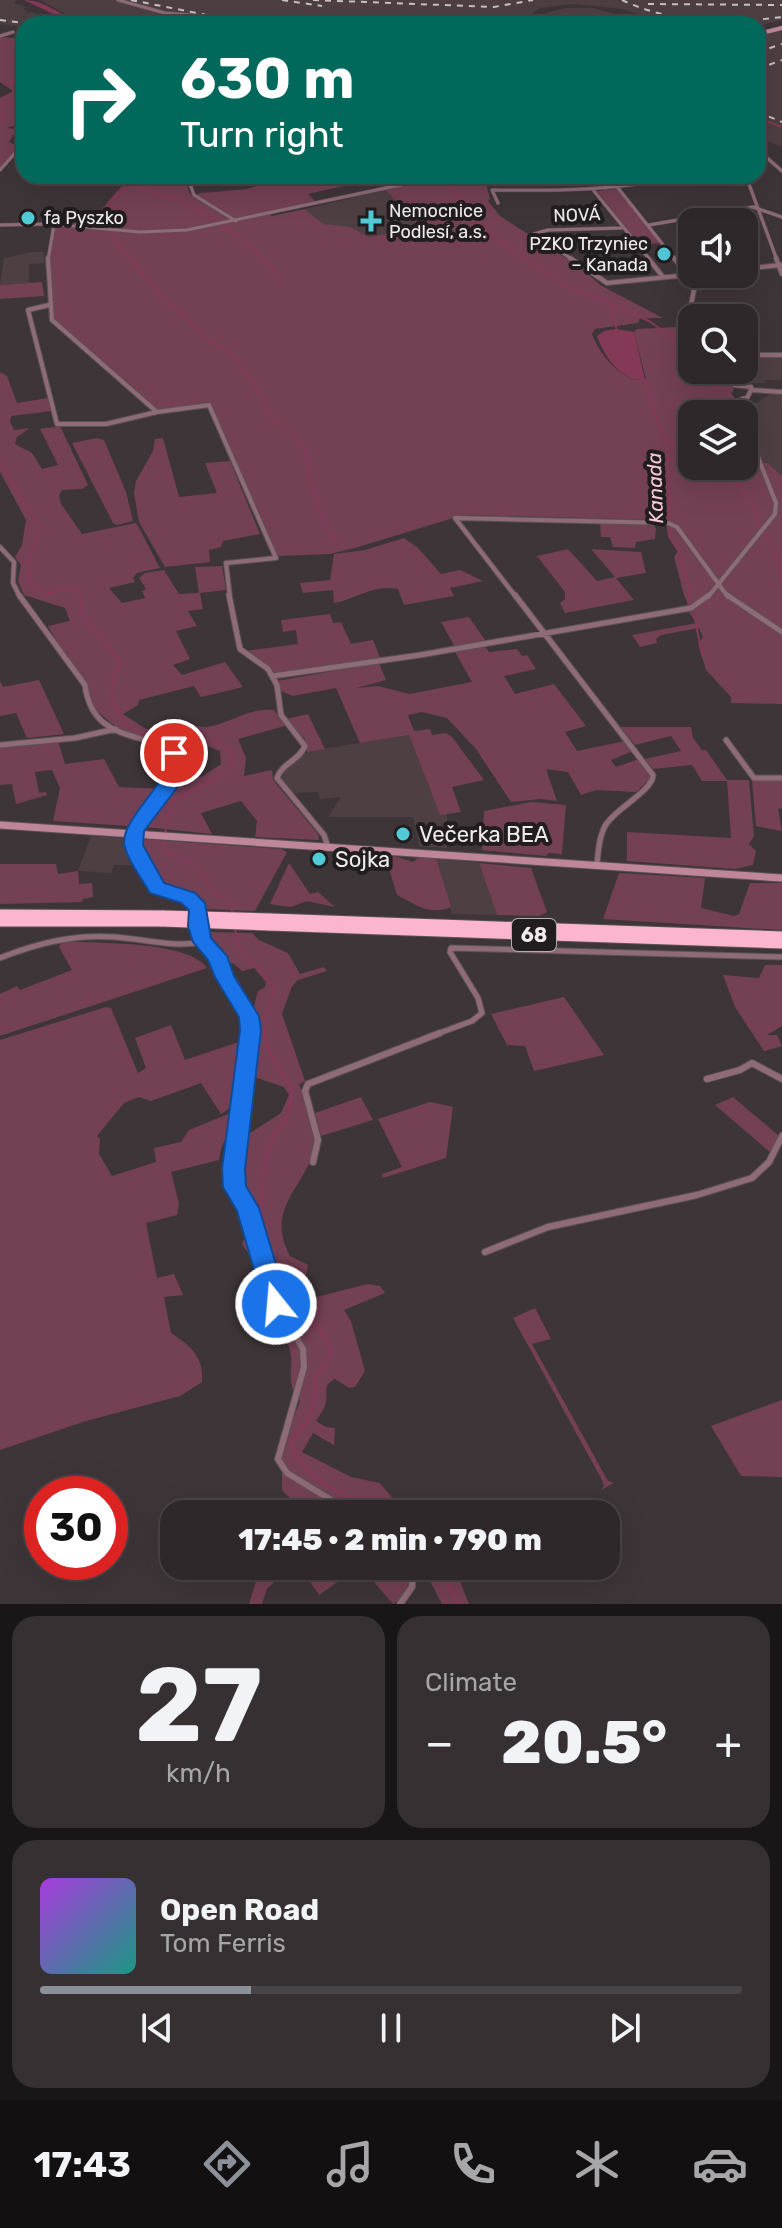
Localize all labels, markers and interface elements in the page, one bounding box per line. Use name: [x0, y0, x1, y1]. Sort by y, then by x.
text: 630 m: [180, 46, 355, 112]
icon: right: [48, 48, 152, 152]
text: Turn right: [180, 113, 344, 156]
place label: Nemocnice Podlesí, a.s.: [389, 200, 487, 243]
street label: NOVÁ: [553, 203, 601, 227]
place label: fa Pyszko: [44, 207, 124, 229]
map controls: [678, 208, 758, 480]
button: sound: [678, 208, 758, 288]
marker: fa Pyszko: [19, 209, 37, 227]
marker: Nemocnice Podlesí, a.s.: [360, 210, 382, 232]
place label: PZKO Trzyniec – Kanada: [529, 233, 648, 276]
marker: PZKO Trzyniec – Kanada: [655, 245, 673, 263]
button: search: [678, 304, 758, 384]
button: layers: [678, 400, 758, 480]
water label: Kanada: [642, 452, 668, 524]
pin: [140, 719, 208, 787]
icon: arrive: [152, 731, 196, 775]
place label: Večerka BEA: [419, 821, 549, 848]
marker: Večerka BEA: [394, 825, 412, 843]
place label: Sojka: [335, 846, 390, 873]
marker: Sojka: [310, 850, 328, 868]
road number: 68: [512, 919, 556, 951]
position arrow: [234, 1262, 318, 1346]
speed limit sign: 30: [24, 1476, 128, 1580]
text: 17:45 · 2 min · 790 m: [238, 1522, 542, 1558]
text: 27: [135, 1644, 262, 1767]
text: Climate: [425, 1667, 517, 1698]
text: 20.5°: [501, 1707, 667, 1778]
text: −: [425, 1717, 454, 1769]
text: +: [715, 1717, 742, 1769]
text: km/h: [166, 1758, 231, 1789]
text: Open Road: [160, 1892, 319, 1928]
text: Tom Ferris: [160, 1928, 286, 1959]
icon: previous: [135, 2006, 179, 2050]
icon: pause: [369, 2006, 413, 2050]
icon: next: [603, 2006, 647, 2050]
icon: directions: [199, 2136, 255, 2192]
icon: music: [322, 2136, 378, 2192]
icon: phone: [445, 2136, 501, 2192]
icon: climate: [569, 2136, 625, 2192]
icon: car: [692, 2136, 748, 2192]
text: 17:43: [34, 2143, 131, 2186]

